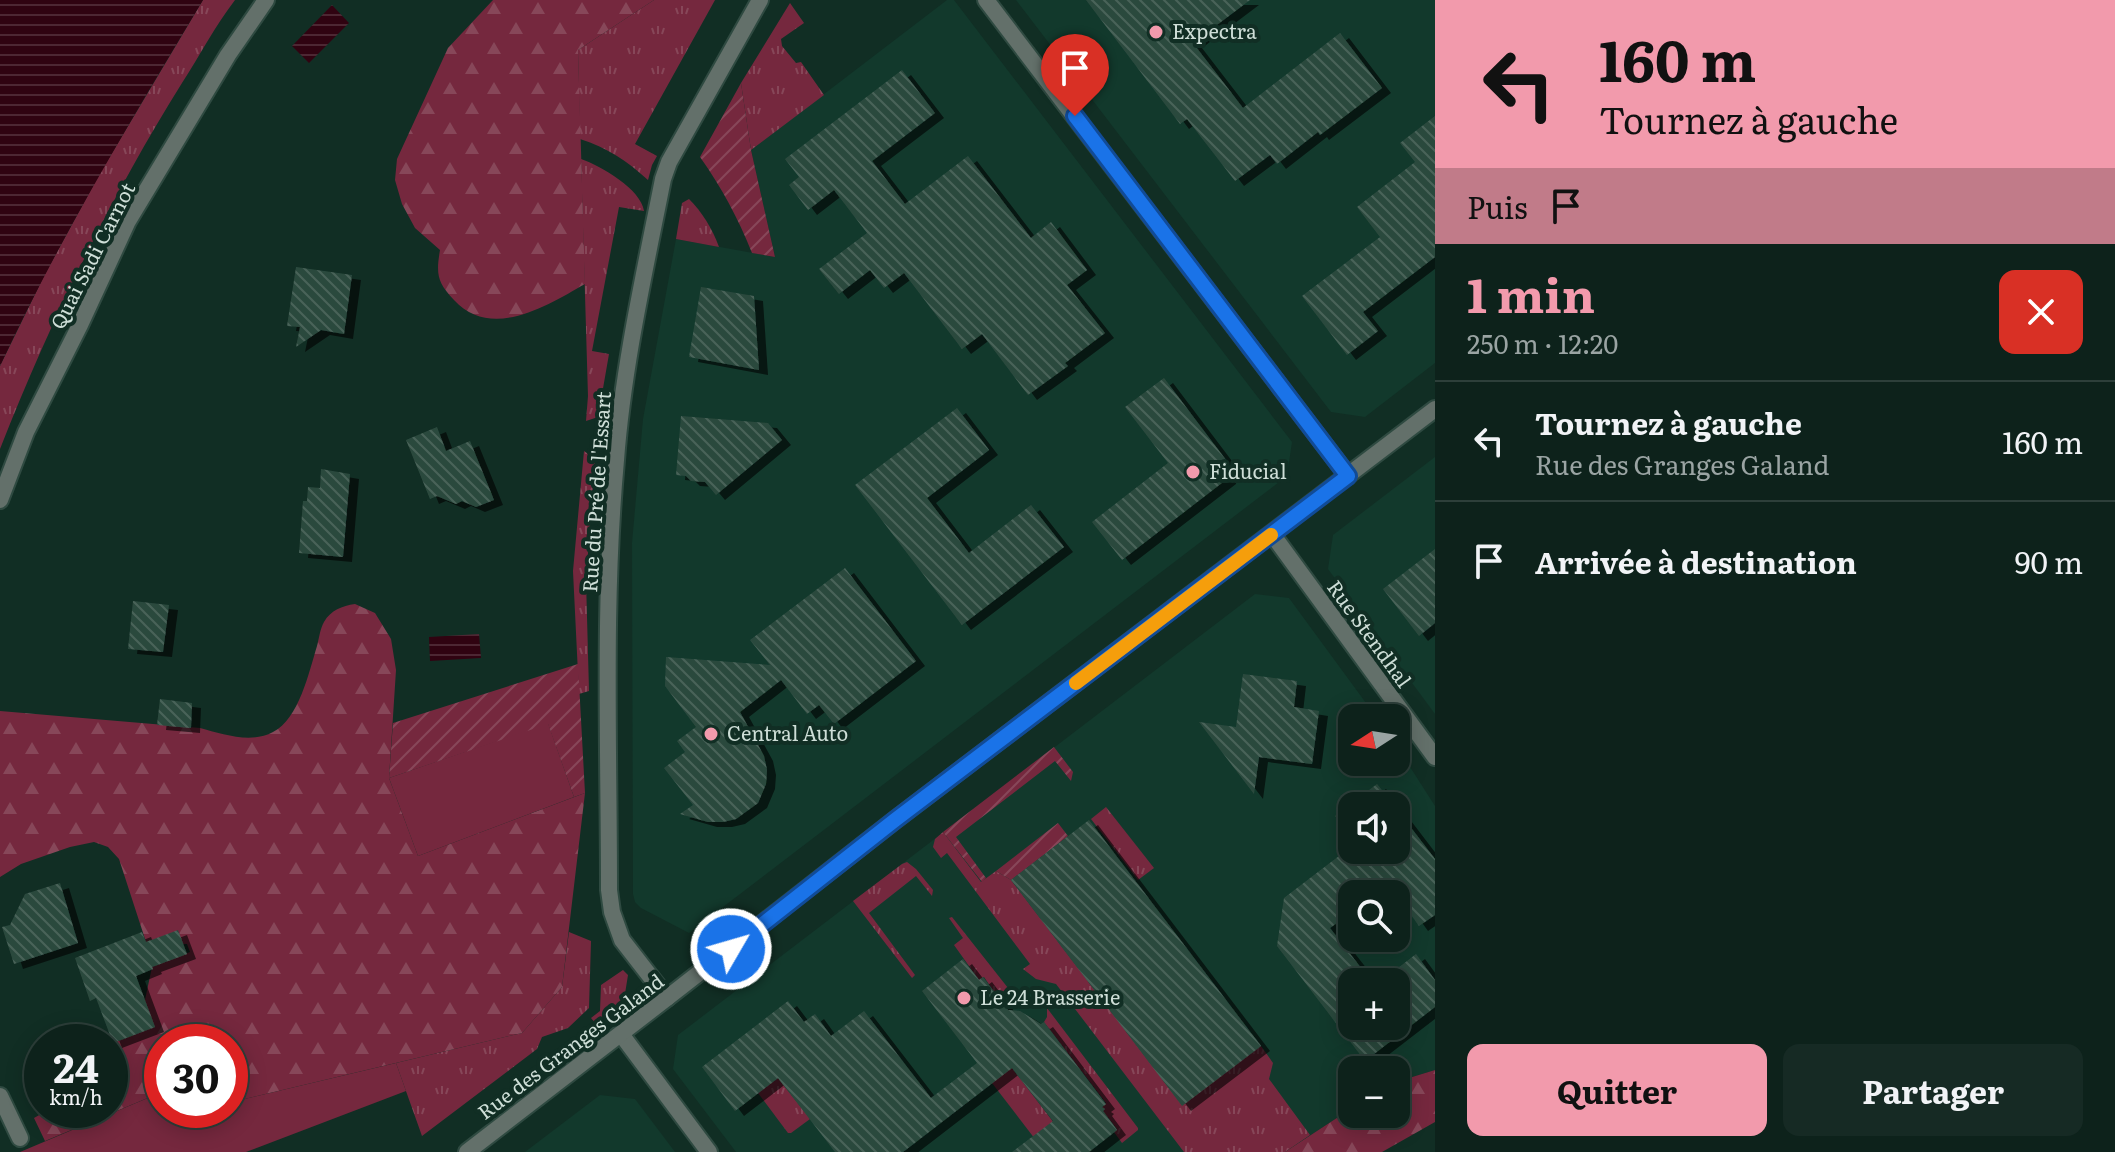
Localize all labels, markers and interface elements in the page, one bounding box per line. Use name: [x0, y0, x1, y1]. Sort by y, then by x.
place label: Expectra: [1172, 15, 1257, 45]
text: 160 m: [1599, 16, 1756, 99]
marker: Expectra: [1147, 23, 1165, 41]
icon: left: [1467, 32, 1571, 136]
pin: [1041, 34, 1109, 116]
icon: arrive: [1053, 46, 1097, 90]
text: Tournez à gauche: [1599, 92, 1898, 145]
street label: Quai Sadi Carnot: [41, 177, 141, 334]
text: Puis: [1467, 184, 1528, 228]
icon: arrive: [1544, 184, 1588, 228]
text: 1 min: [1467, 257, 1595, 328]
button: close: [1999, 270, 2083, 354]
text: 250 m · 12:20: [1467, 323, 1618, 362]
street label: Rue du Pré de l'Essart: [573, 390, 617, 594]
text: Tournez à gauche: [1535, 400, 1802, 444]
icon: left: [1467, 419, 1511, 463]
text: 160 m: [2002, 419, 2083, 463]
text: Rue des Granges Galand: [1535, 444, 1829, 483]
place label: Fiducial: [1209, 455, 1287, 485]
marker: Fiducial: [1184, 463, 1202, 481]
icon: arrive: [1467, 539, 1511, 583]
text: Arrivée à destination: [1535, 539, 1857, 583]
text: 90 m: [2015, 539, 2083, 583]
street label: Rue Stendhal: [1321, 573, 1420, 693]
north arrow: [1338, 704, 1410, 776]
map controls: [1338, 704, 1410, 1128]
place label: Central Auto: [727, 717, 848, 747]
marker: Central Auto: [702, 725, 720, 743]
button: sound: [1338, 792, 1410, 864]
button: search: [1338, 880, 1410, 952]
position arrow: [689, 907, 773, 991]
street label: Rue des Granges Galand: [470, 965, 669, 1126]
button: +: [1338, 968, 1410, 1040]
place label: Le 24 Brasserie: [980, 981, 1120, 1011]
marker: Le 24 Brasserie: [955, 989, 973, 1007]
speed limit sign: 30: [144, 1024, 248, 1128]
text: 24: [53, 1036, 99, 1095]
button: Quitter: [1467, 1044, 1767, 1136]
button: Partager: [1783, 1044, 2083, 1136]
button: −: [1338, 1056, 1410, 1128]
text: km/h: [49, 1081, 103, 1111]

